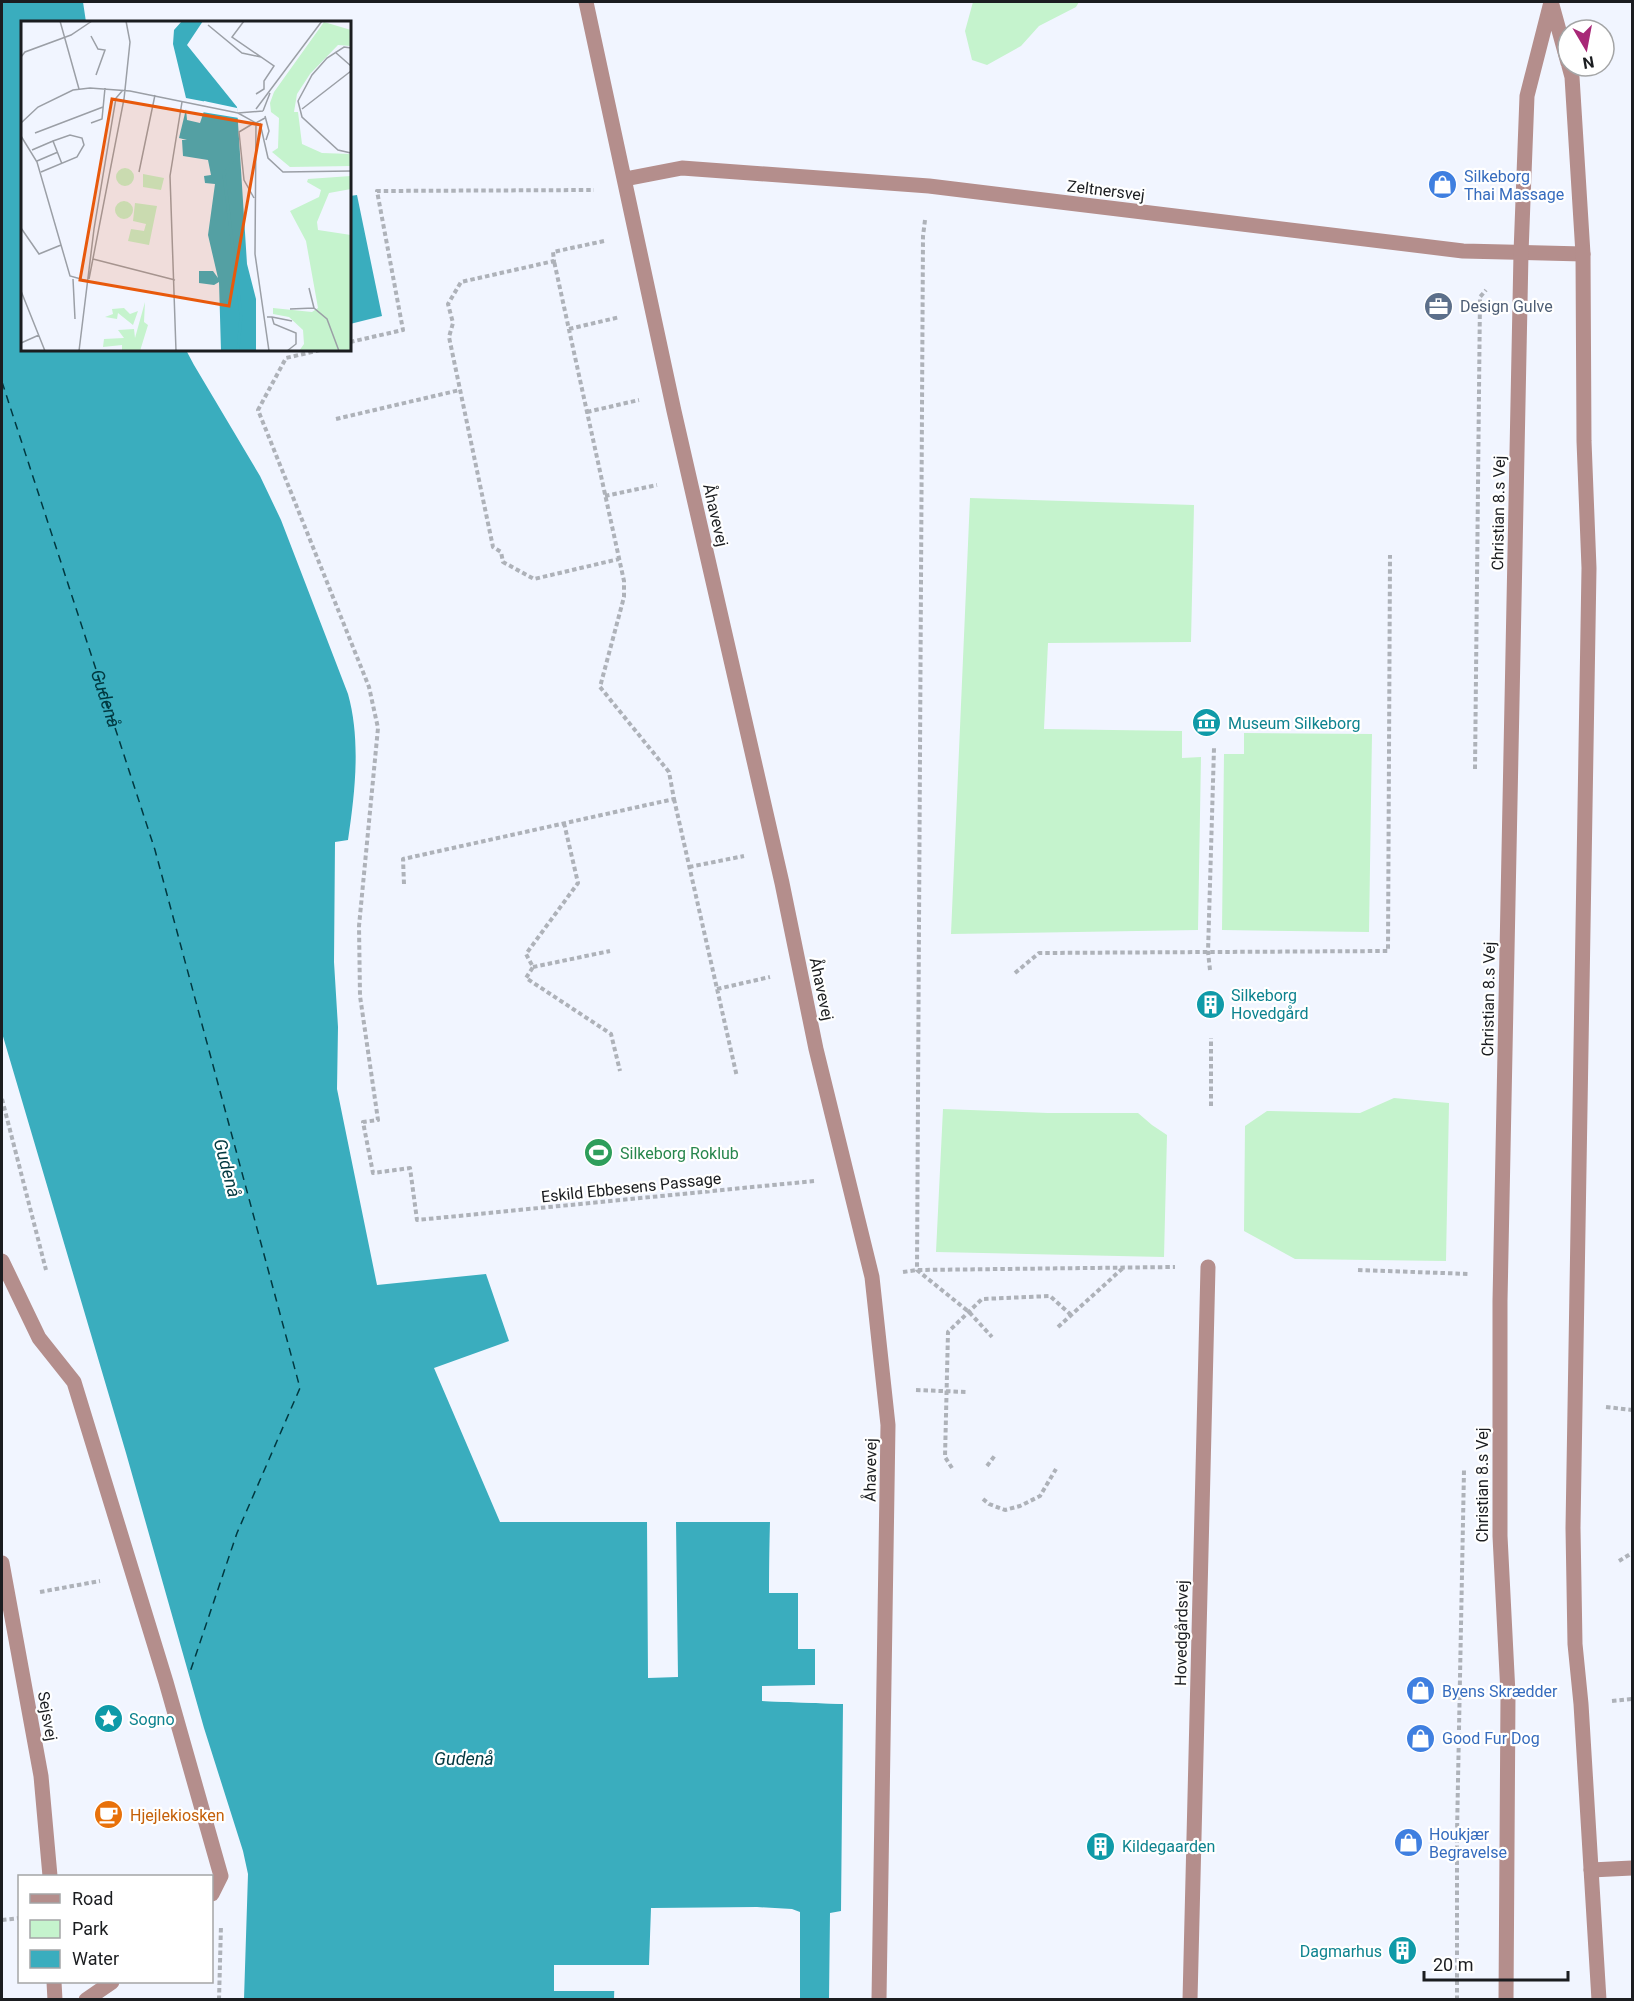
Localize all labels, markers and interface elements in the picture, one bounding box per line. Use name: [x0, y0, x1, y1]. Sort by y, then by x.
north arrow: [1556, 18, 1616, 78]
inset map: [21, 21, 351, 351]
text: N: [1581, 52, 1596, 73]
place label: Silkeborg Thai Massage: [1464, 167, 1564, 204]
shop icon: Silkeborg Thai Massage: [1427, 169, 1459, 201]
street label: Zeltnersvej: [1066, 176, 1146, 205]
office icon: Design Gulve: [1423, 290, 1455, 322]
place label: Design Gulve: [1460, 297, 1553, 316]
street label: Christian 8.s Vej: [1488, 455, 1509, 571]
street label: Åhavevej: [699, 482, 733, 548]
water label: Gudenå: [87, 667, 125, 730]
museum icon: Museum Silkeborg: [1191, 707, 1223, 739]
place label: Museum Silkeborg: [1228, 714, 1360, 733]
street label: Christian 8.s Vej: [1478, 941, 1499, 1057]
street label: Åhavevej: [806, 956, 838, 1022]
place label: Silkeborg Hovedgård: [1231, 986, 1309, 1023]
building icon: Silkeborg Hovedgård: [1194, 988, 1226, 1020]
water label: Gudenå: [210, 1136, 245, 1199]
sports icon: Silkeborg Roklub: [583, 1137, 615, 1169]
place label: Silkeborg Roklub: [620, 1144, 739, 1163]
street label: Eskild Ebbesens Passage: [540, 1169, 722, 1206]
street label: Christian 8.s Vej: [1473, 1427, 1492, 1543]
street label: Åhavevej: [859, 1438, 881, 1502]
street label: Hovedgårdsvej: [1171, 1580, 1192, 1686]
shop icon: Byens Skrædder: [1405, 1675, 1437, 1707]
place label: Byens Skrædder: [1442, 1682, 1558, 1701]
street label: Sejsvej: [34, 1690, 61, 1742]
place icon: Sogno: [92, 1703, 124, 1735]
place label: Sogno: [129, 1710, 175, 1729]
shop icon: Good Fur Dog: [1405, 1722, 1437, 1754]
place label: Good Fur Dog: [1442, 1729, 1540, 1748]
water label: Gudenå: [434, 1748, 494, 1769]
cafe icon: Hjejlekiosken: [93, 1799, 125, 1831]
place label: Hjejlekiosken: [130, 1806, 225, 1825]
place label: Houkjær Begravelse: [1429, 1825, 1507, 1862]
shop icon: Houkjær Begravelse: [1392, 1827, 1424, 1859]
building icon: Kildegaarden: [1085, 1830, 1117, 1862]
place label: Kildegaarden: [1122, 1837, 1215, 1856]
legend: [18, 1875, 213, 1983]
text: Road: [72, 1888, 113, 1909]
text: Park: [72, 1918, 109, 1939]
building icon: Dagmarhus: [1387, 1935, 1419, 1967]
place label: Dagmarhus: [1300, 1942, 1382, 1961]
scale bar: [1424, 1944, 1568, 1982]
text: Water: [72, 1948, 119, 1969]
text: 20 m: [1433, 1954, 1473, 1975]

